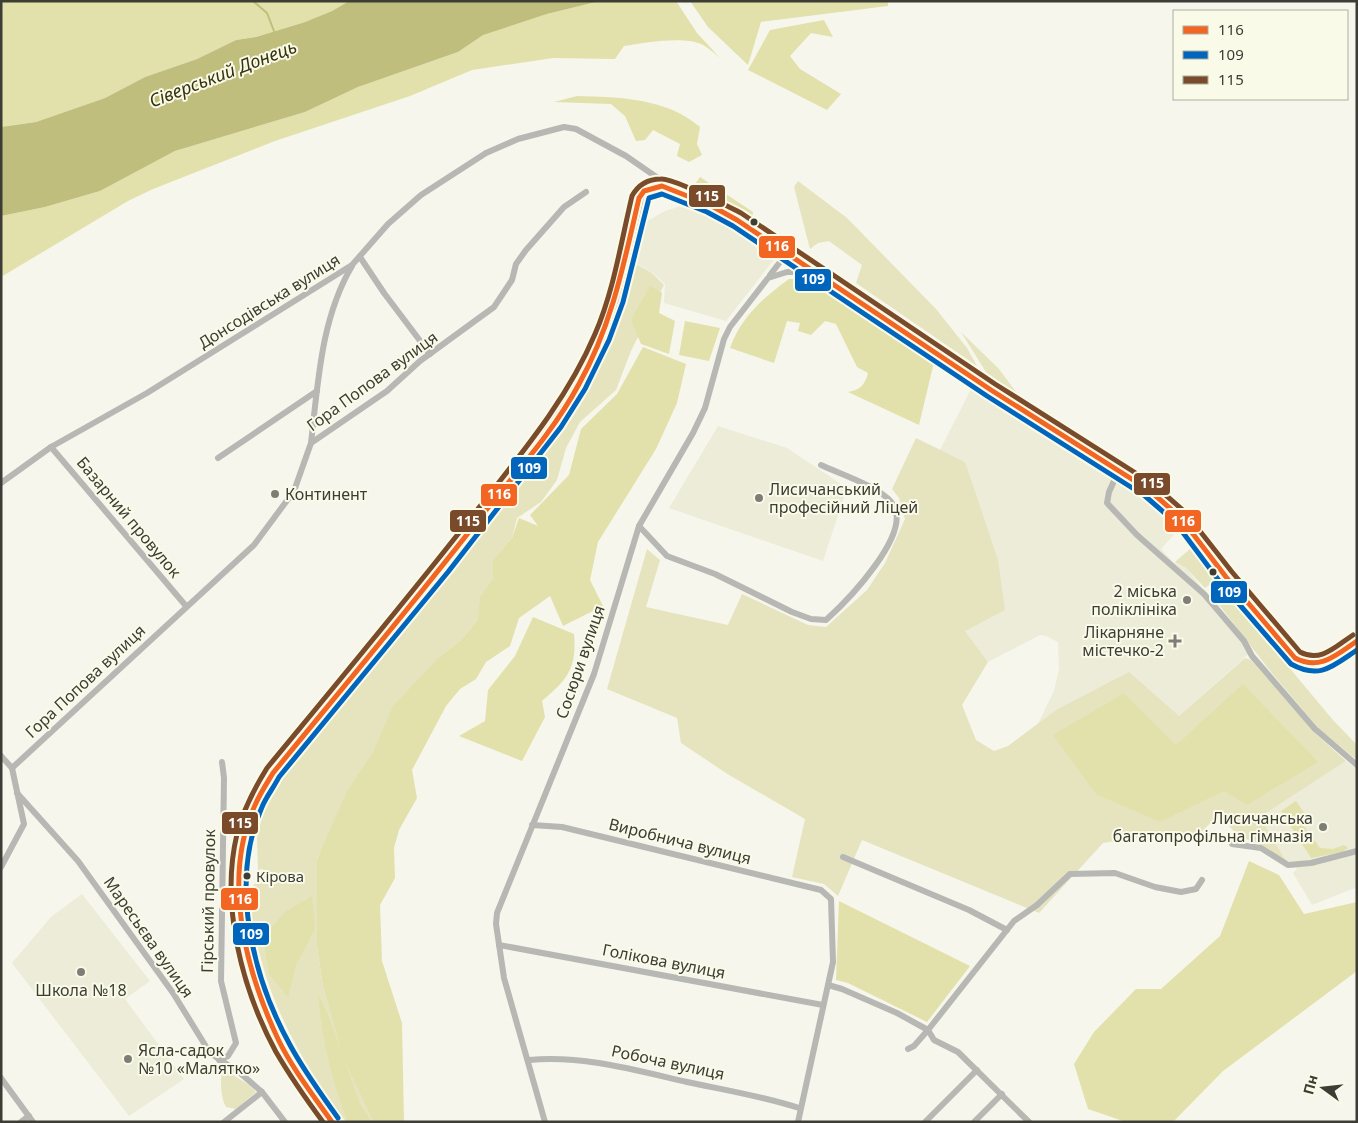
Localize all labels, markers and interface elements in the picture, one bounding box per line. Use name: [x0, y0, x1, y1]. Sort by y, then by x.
legend: [1173, 10, 1348, 100]
text: 116: [1218, 19, 1244, 39]
water label: Сіверський Донець: [145, 34, 300, 112]
text: 109: [1218, 44, 1244, 64]
text: 115: [1218, 69, 1244, 89]
line badge: 115: [688, 184, 726, 208]
text: 115: [695, 186, 719, 205]
unlabelled marker: [749, 217, 759, 227]
line badge: 116: [758, 235, 796, 259]
text: 116: [765, 236, 789, 255]
street label: Донсодівська вулиця: [194, 248, 344, 354]
line badge: 109: [794, 268, 832, 292]
text: 109: [801, 269, 825, 288]
street label: Гора Попова вулиця: [302, 326, 442, 436]
street label: Базарний провулок: [72, 452, 186, 582]
line badge: 109: [510, 456, 548, 480]
text: 109: [517, 458, 541, 477]
line badge: 115: [1133, 472, 1171, 496]
text: 115: [1140, 473, 1164, 492]
place label: Лисичанський професійний Ліцей: [769, 478, 918, 518]
place label: Континент: [285, 483, 368, 505]
line badge: 116: [480, 483, 518, 507]
text: 116: [487, 484, 511, 503]
marker: Континент: [269, 488, 281, 500]
marker: Лисичанський професійний Ліцей: [753, 492, 765, 504]
line badge: 115: [449, 509, 487, 533]
line badge: 116: [1164, 509, 1202, 533]
text: 115: [456, 511, 480, 530]
text: 116: [1171, 511, 1195, 530]
unlabelled marker: [1208, 567, 1218, 577]
place label: 2 міська поліклініка: [1091, 580, 1177, 620]
line badge: 109: [1210, 580, 1248, 604]
text: 109: [1217, 582, 1241, 601]
marker: 2 міська поліклініка: [1181, 594, 1193, 606]
street label: Сосюри вулиця: [550, 602, 610, 722]
street label: Гора Попова вулиця: [20, 619, 150, 743]
place label: Лікарняне містечко-2: [1082, 621, 1164, 661]
marker: Лікарняне містечко-2: [1168, 634, 1182, 648]
place label: Лисичанська багатопрофільна гімназія: [1113, 807, 1313, 847]
line badge: 115: [221, 811, 259, 835]
text: 115: [228, 813, 252, 832]
street label: Виробнича вулиця: [607, 813, 753, 869]
marker: Лисичанська багатопрофільна гімназія: [1317, 821, 1329, 833]
street label: Гірський провулок: [196, 828, 220, 973]
place label: Кірова: [256, 866, 304, 886]
marker: Кірова: [242, 871, 252, 881]
street label: Маресьєва вулиця: [99, 872, 199, 1002]
line badge: 116: [220, 887, 259, 911]
text: 116: [228, 889, 252, 908]
line badge: 109: [232, 922, 270, 946]
text: 109: [239, 924, 263, 943]
street label: Голікова вулиця: [601, 938, 727, 984]
marker: Школа №18: [75, 966, 87, 978]
place label: Школа №18: [35, 979, 127, 1001]
place label: Ясла-садок №10 «Малятко»: [138, 1039, 260, 1079]
street label: Робоча вулиця: [609, 1039, 727, 1085]
marker: Ясла-садок №10 «Малятко»: [122, 1053, 134, 1065]
north arrow: [1298, 1063, 1348, 1113]
text: Пн: [1298, 1072, 1322, 1097]

